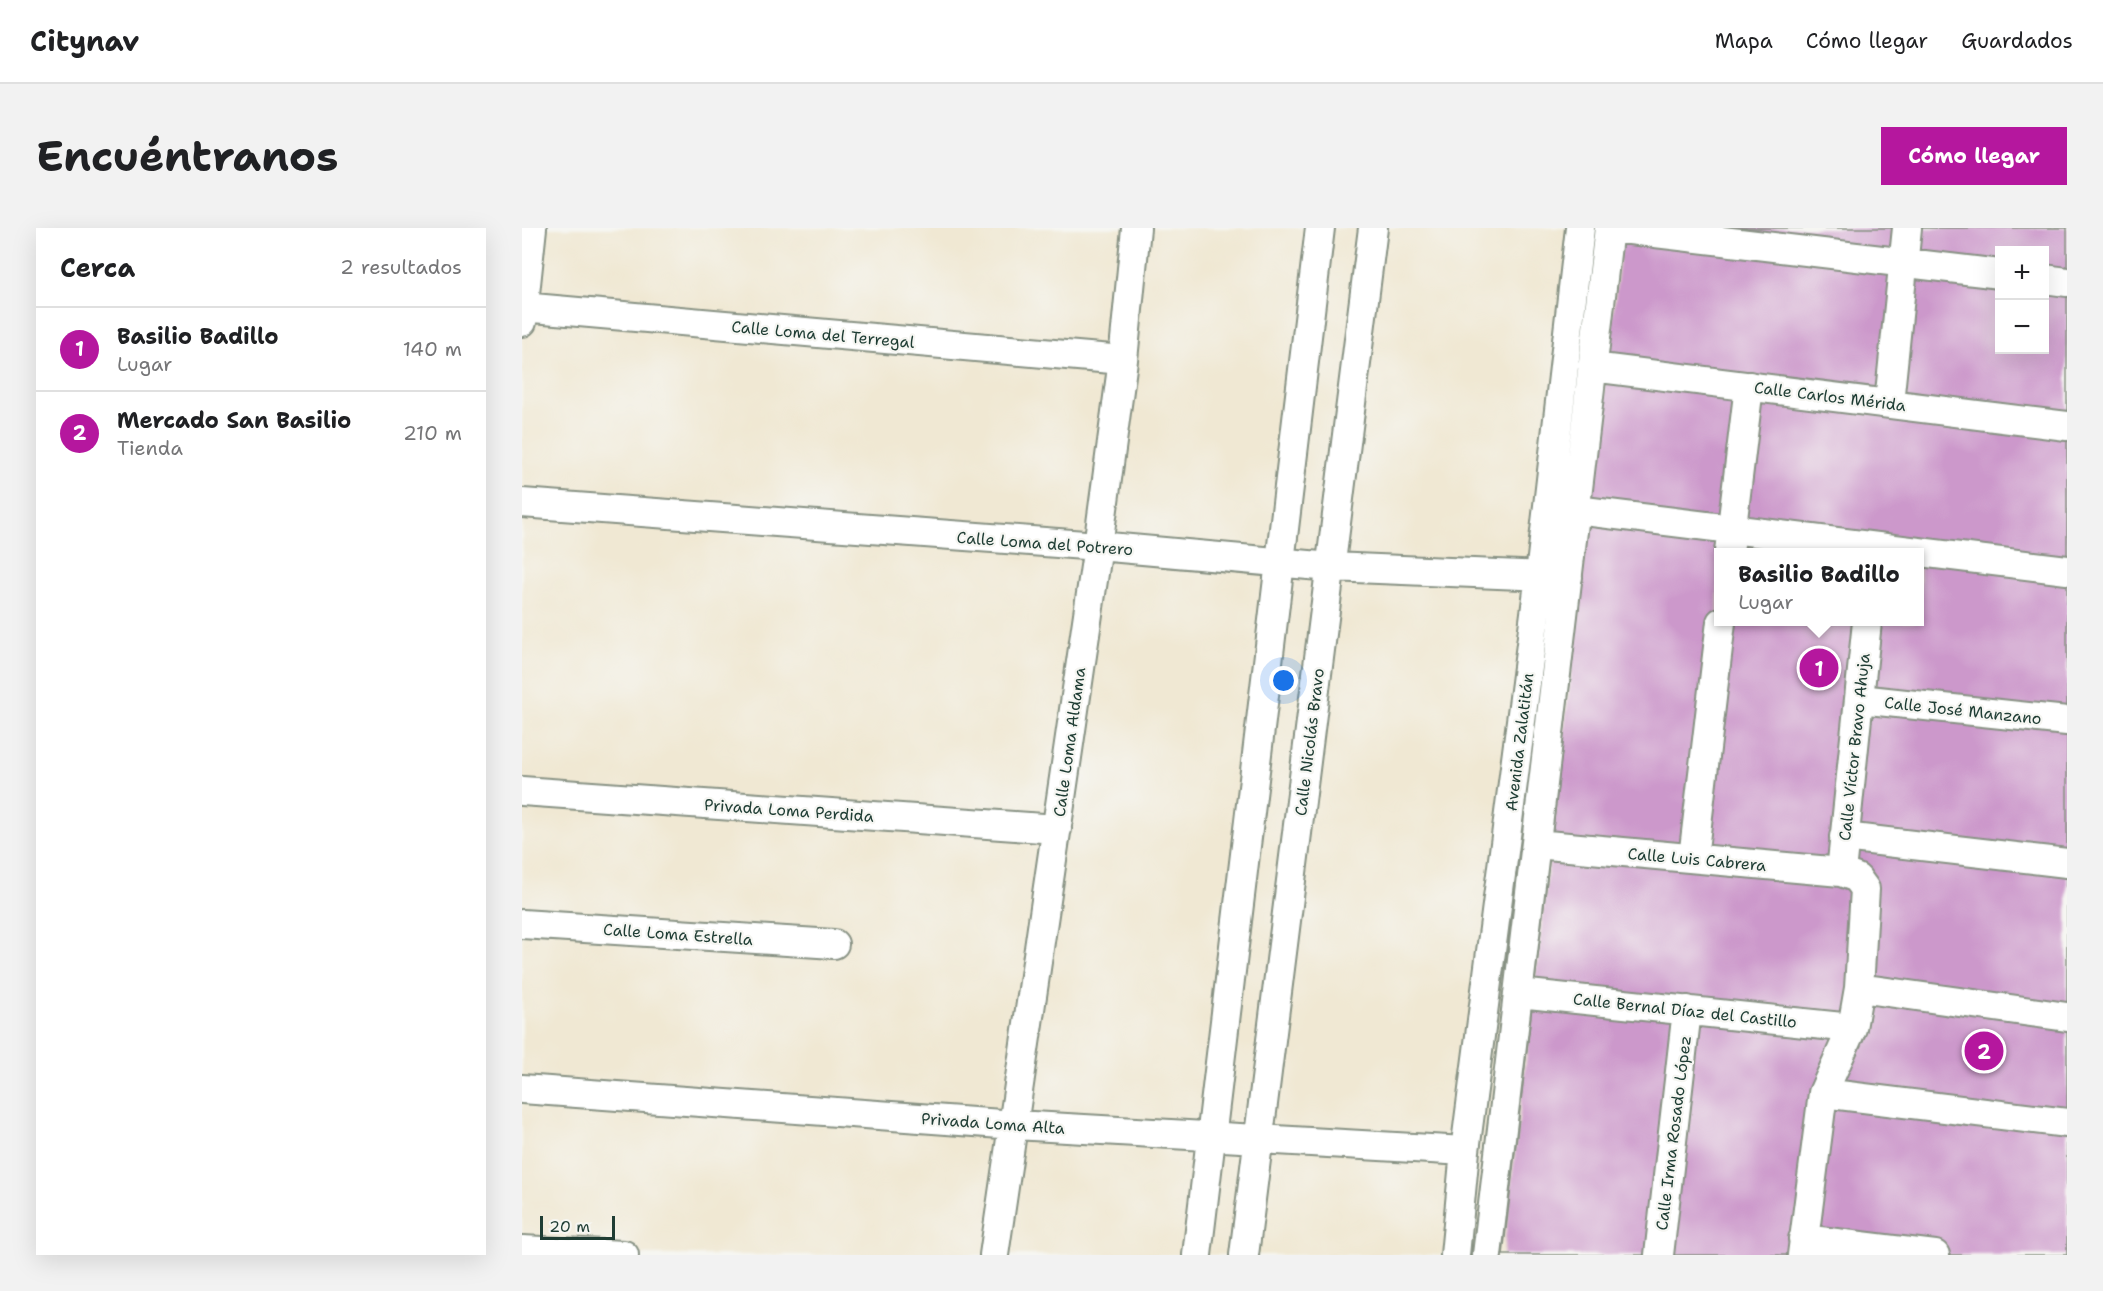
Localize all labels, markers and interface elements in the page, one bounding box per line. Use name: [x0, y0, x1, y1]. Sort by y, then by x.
text: Citynav: [30, 22, 139, 60]
text: Mapa: [1715, 27, 1773, 55]
text: Cómo llegar: [1806, 27, 1928, 55]
text: Guardados: [1961, 27, 2073, 55]
button: Cómo llegar: [1881, 127, 2067, 185]
text: Encuéntranos: [36, 128, 338, 184]
map controls: [1995, 246, 2049, 354]
button: +: [1995, 246, 2049, 300]
text: Cerca: [60, 250, 135, 285]
text: 2 resultados: [340, 254, 462, 280]
button: −: [1995, 300, 2049, 354]
street label: Calle Loma del Terregal: [731, 316, 916, 353]
text: Basilio Badillo: [117, 322, 279, 351]
text: 1: [75, 336, 84, 362]
text: 140 m: [403, 336, 462, 362]
text: Lugar: [117, 351, 173, 377]
street label: Calle Carlos Mérida: [1753, 377, 1907, 416]
text: Mercado San Basilio: [117, 406, 351, 435]
text: 2: [73, 420, 87, 446]
text: 210 m: [403, 420, 462, 446]
text: Tienda: [117, 435, 183, 461]
street label: Calle Loma del Potrero: [956, 527, 1134, 560]
popup: [1714, 548, 1924, 626]
text: Basilio Badillo: [1738, 560, 1900, 589]
text: Lugar: [1738, 589, 1794, 615]
pin: 1: [1800, 646, 1838, 690]
street label: Calle Víctor Bravo Ahuja: [1834, 652, 1875, 842]
street label: Calle Loma Aldama: [1049, 666, 1090, 818]
your location: [1269, 666, 1298, 695]
street label: Calle Nicolás Bravo: [1290, 667, 1329, 817]
street label: Avenida Zalatitán: [1501, 672, 1538, 812]
street label: Calle José Manzano: [1883, 692, 2043, 729]
street label: Privada Loma Perdida: [703, 794, 875, 827]
street label: Calle Luis Cabrera: [1627, 843, 1767, 876]
street label: Calle Loma Estrella: [602, 919, 753, 950]
street label: Calle Bernal Díaz del Castillo: [1572, 988, 1798, 1033]
pin: 2: [1964, 1028, 2004, 1074]
street label: Calle Irma Rosado López: [1651, 1034, 1696, 1232]
street label: Privada Loma Alta: [920, 1108, 1066, 1139]
scale bar: [540, 1213, 615, 1240]
text: 20 m: [549, 1216, 590, 1237]

